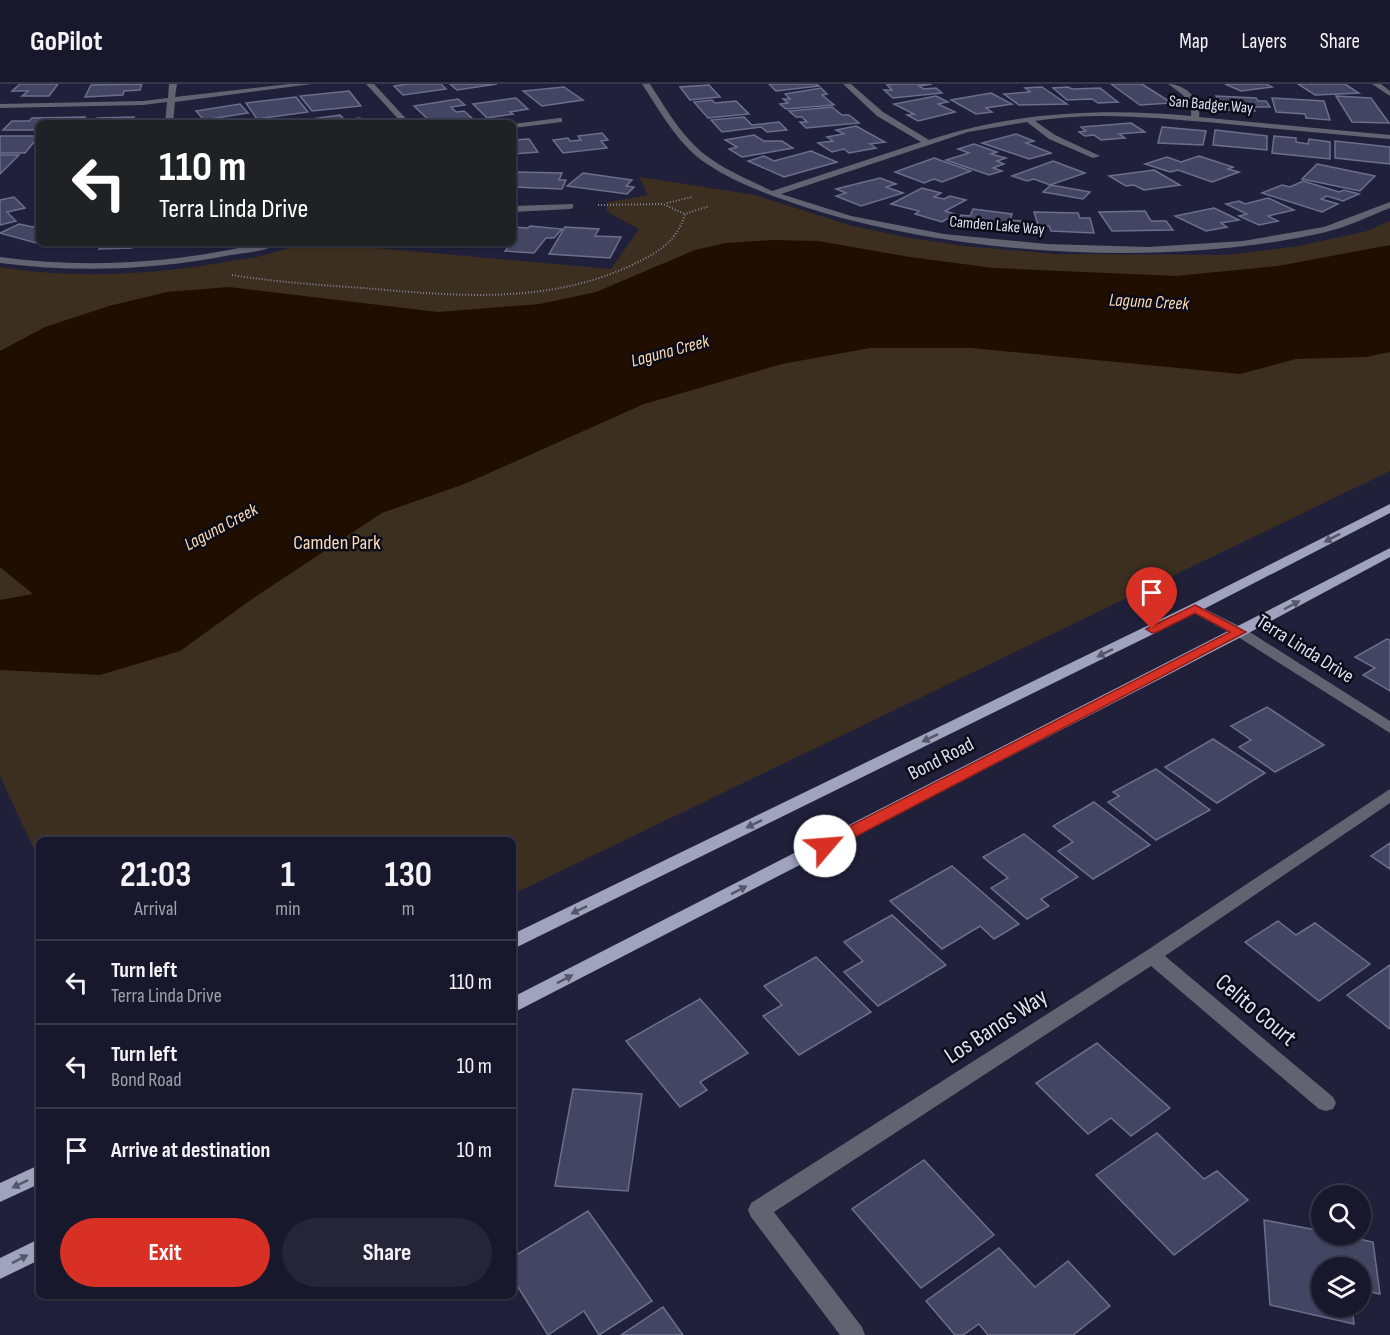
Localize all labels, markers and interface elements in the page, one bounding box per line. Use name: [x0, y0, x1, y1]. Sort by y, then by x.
text: GoPilot: [30, 25, 102, 58]
text: Map: [1179, 29, 1208, 54]
text: Layers: [1241, 29, 1287, 54]
text: Share: [1320, 29, 1360, 54]
street label: San Badger Way: [1168, 92, 1254, 118]
text: 110 m: [159, 142, 246, 193]
icon: left: [60, 144, 138, 222]
text: Terra Linda Drive: [159, 193, 308, 225]
street label: Camden Lake Way: [949, 212, 1045, 240]
water label: Laguna Creek: [1109, 289, 1191, 315]
water label: Laguna Creek: [629, 330, 713, 371]
water label: Laguna Creek: [181, 498, 262, 555]
park label: Camden Park: [293, 531, 381, 555]
one-way arrow: [1323, 533, 1340, 543]
pin: [1126, 567, 1177, 629]
icon: arrive: [1135, 576, 1168, 609]
one-way arrow: [1283, 600, 1300, 610]
street label: Terra Linda Drive: [1252, 609, 1358, 689]
one-way arrow: [1096, 648, 1113, 657]
street label: Bond Road: [904, 732, 978, 786]
one-way arrow: [921, 734, 938, 743]
position arrow: [793, 814, 857, 878]
one-way arrow: [746, 819, 763, 829]
text: 21:03: [120, 854, 191, 897]
text: 1: [281, 854, 295, 897]
text: 130: [385, 854, 432, 897]
one-way arrow: [730, 885, 747, 895]
text: Arrival: [134, 897, 177, 921]
text: min: [275, 897, 300, 921]
text: m: [402, 897, 415, 921]
one-way arrow: [571, 905, 588, 914]
text: Turn left: [111, 957, 177, 984]
icon: left: [60, 966, 93, 999]
street label: Celito Court: [1209, 968, 1303, 1052]
text: 110 m: [449, 969, 492, 996]
one-way arrow: [557, 974, 574, 984]
street label: Los Banos Way: [939, 982, 1053, 1070]
text: Terra Linda Drive: [111, 984, 222, 1008]
text: Turn left: [111, 1041, 177, 1068]
icon: left: [60, 1050, 93, 1083]
text: 10 m: [457, 1053, 492, 1080]
text: Bond Road: [111, 1068, 182, 1092]
icon: arrive: [60, 1134, 93, 1167]
text: Arrive at destination: [111, 1137, 270, 1164]
text: 10 m: [457, 1137, 492, 1164]
one-way arrow: [11, 1179, 28, 1188]
map controls: [1311, 1185, 1371, 1317]
button: search: [1311, 1185, 1371, 1245]
button: Exit: [60, 1218, 270, 1287]
button: Share: [282, 1218, 492, 1287]
one-way arrow: [11, 1254, 28, 1264]
button: layers: [1311, 1257, 1371, 1317]

